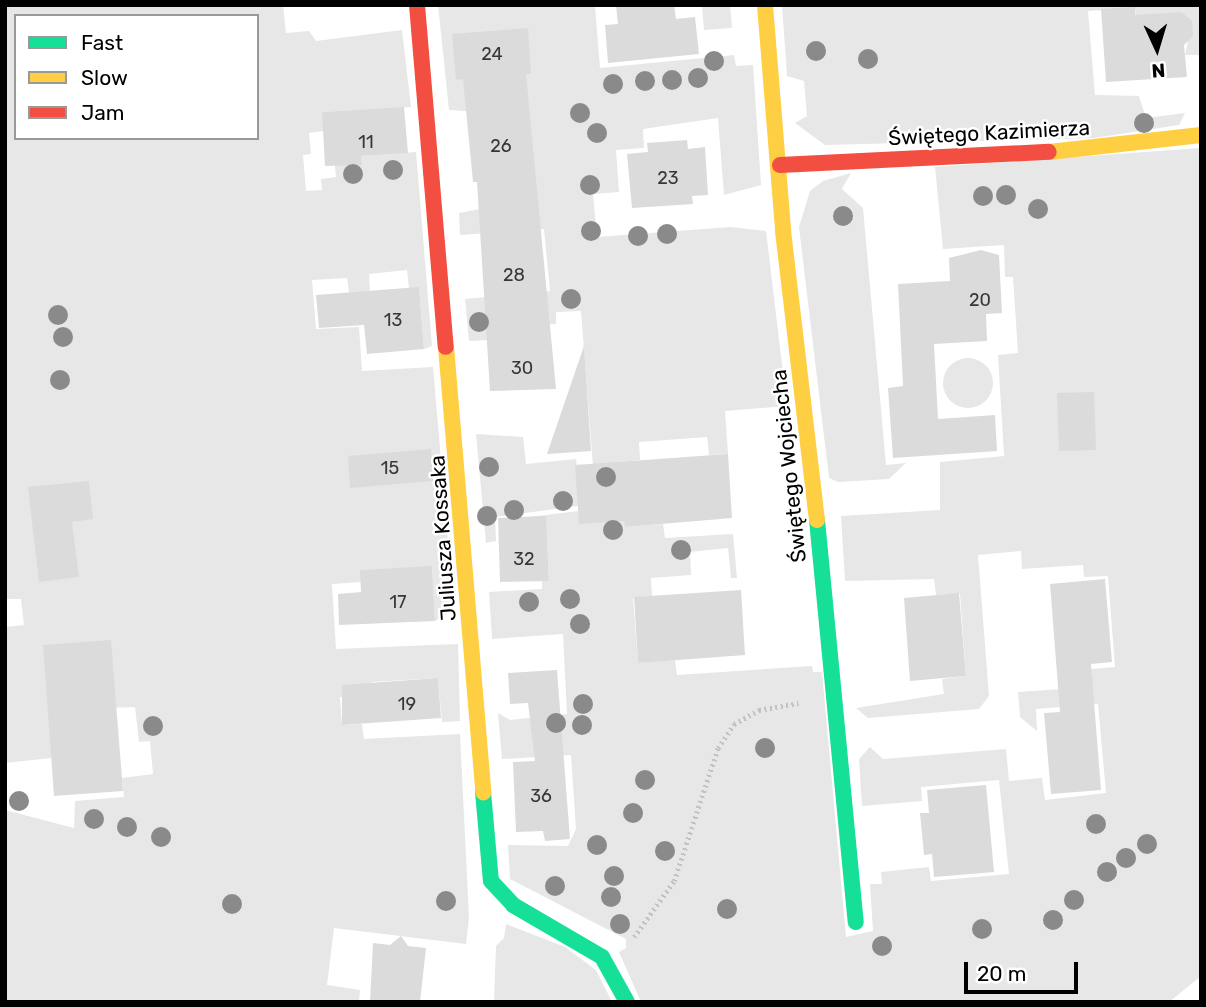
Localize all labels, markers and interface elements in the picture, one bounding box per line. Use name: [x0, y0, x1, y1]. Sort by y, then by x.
legend: [14, 14, 259, 140]
north arrow: [1122, 14, 1192, 84]
text: Fast: [81, 30, 123, 55]
house number: 24: [481, 43, 503, 65]
text: N: [1151, 58, 1166, 82]
text: Slow: [81, 65, 128, 90]
text: Jam: [81, 100, 125, 125]
street label: Świętego Kazimierza: [887, 115, 1091, 151]
house number: 11: [358, 131, 374, 153]
house number: 26: [490, 135, 512, 157]
house number: 23: [657, 167, 679, 189]
house number: 28: [503, 264, 525, 286]
house number: 20: [969, 289, 991, 311]
house number: 13: [384, 309, 402, 331]
house number: 30: [511, 357, 533, 379]
street label: Świętego Wojciecha: [766, 368, 812, 564]
street label: Juliusza Kossaka: [425, 454, 461, 622]
house number: 15: [381, 457, 399, 479]
house number: 32: [513, 548, 535, 570]
house number: 17: [390, 591, 406, 613]
house number: 19: [398, 693, 416, 715]
house number: 36: [530, 785, 552, 807]
scale bar: [968, 948, 1082, 992]
text: 20 m: [977, 961, 1026, 986]

